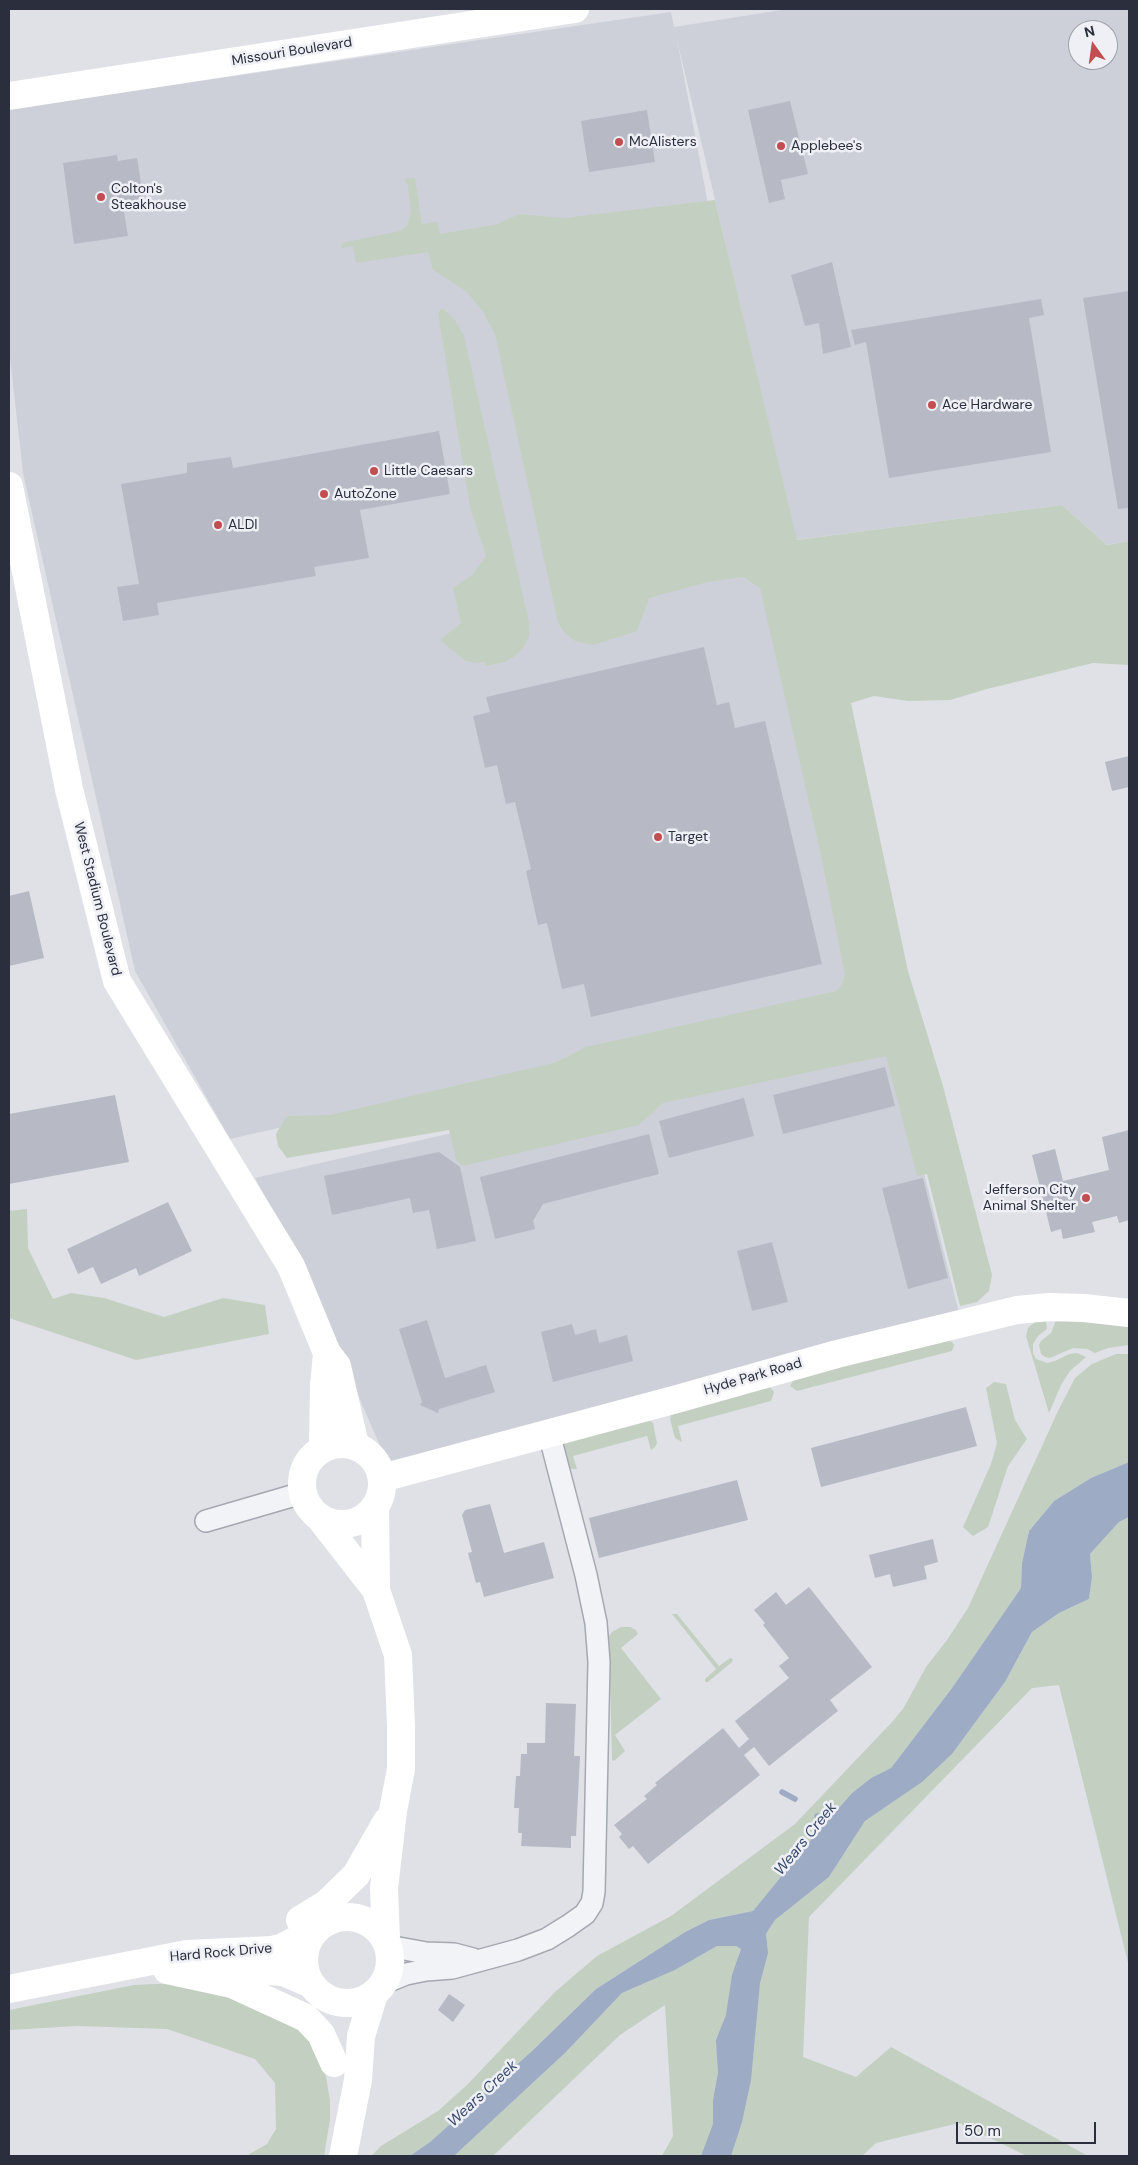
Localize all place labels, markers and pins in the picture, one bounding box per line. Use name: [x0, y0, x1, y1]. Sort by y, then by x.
place label: McAlisters: [629, 134, 697, 150]
marker: McAlisters: [613, 136, 625, 148]
place label: Applebee's: [791, 138, 862, 154]
marker: Applebee's: [775, 140, 787, 152]
place label: Colton's Steakhouse: [111, 181, 186, 213]
marker: Colton's Steakhouse: [95, 191, 107, 203]
place label: Ace Hardware: [942, 397, 1032, 413]
marker: Ace Hardware: [926, 399, 938, 411]
place label: Little Caesars: [384, 463, 473, 479]
marker: Little Caesars: [368, 465, 380, 477]
place label: AutoZone: [334, 486, 397, 502]
marker: AutoZone: [318, 488, 330, 500]
place label: ALDI: [228, 517, 258, 533]
marker: ALDI: [212, 519, 224, 531]
place label: Target: [668, 829, 708, 845]
marker: Target: [652, 831, 664, 843]
place label: Jefferson City Animal Shelter: [983, 1182, 1076, 1214]
marker: Jefferson City Animal Shelter: [1080, 1192, 1092, 1204]

